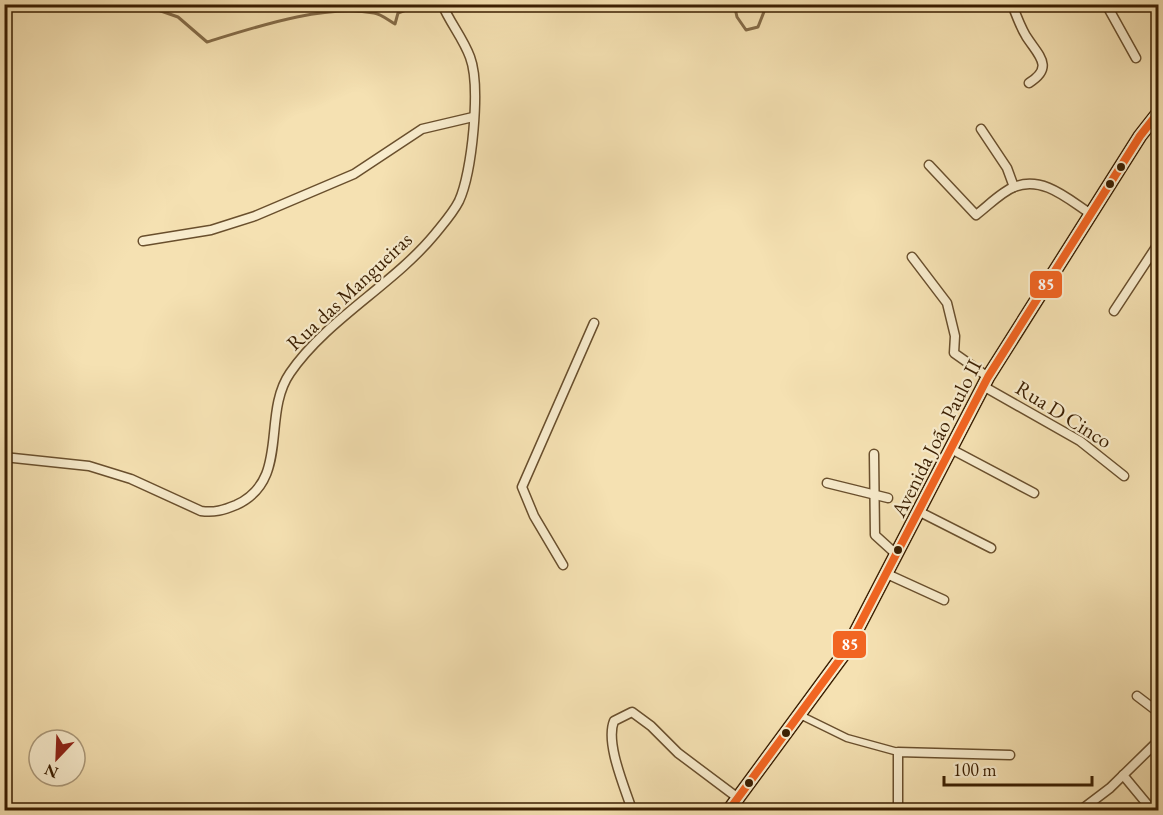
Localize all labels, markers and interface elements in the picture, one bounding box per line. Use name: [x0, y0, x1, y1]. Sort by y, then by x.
unlabelled marker: [1115, 161, 1127, 173]
unlabelled marker: [1104, 178, 1116, 190]
street label: Rua das Mangueiras: [280, 226, 418, 356]
line badge: 85: [1029, 270, 1063, 299]
text: 85: [1038, 274, 1054, 295]
street label: Avenida João Paulo II: [884, 355, 987, 522]
street label: Rua D Cinco: [1011, 374, 1117, 454]
unlabelled marker: [892, 544, 904, 556]
line badge: 85: [832, 630, 867, 659]
text: 85: [842, 634, 858, 655]
unlabelled marker: [780, 727, 792, 739]
north arrow: [27, 728, 87, 788]
scale bar: [944, 749, 1092, 787]
text: 100 m: [953, 758, 997, 781]
text: N: [41, 759, 61, 784]
unlabelled marker: [743, 777, 755, 789]

